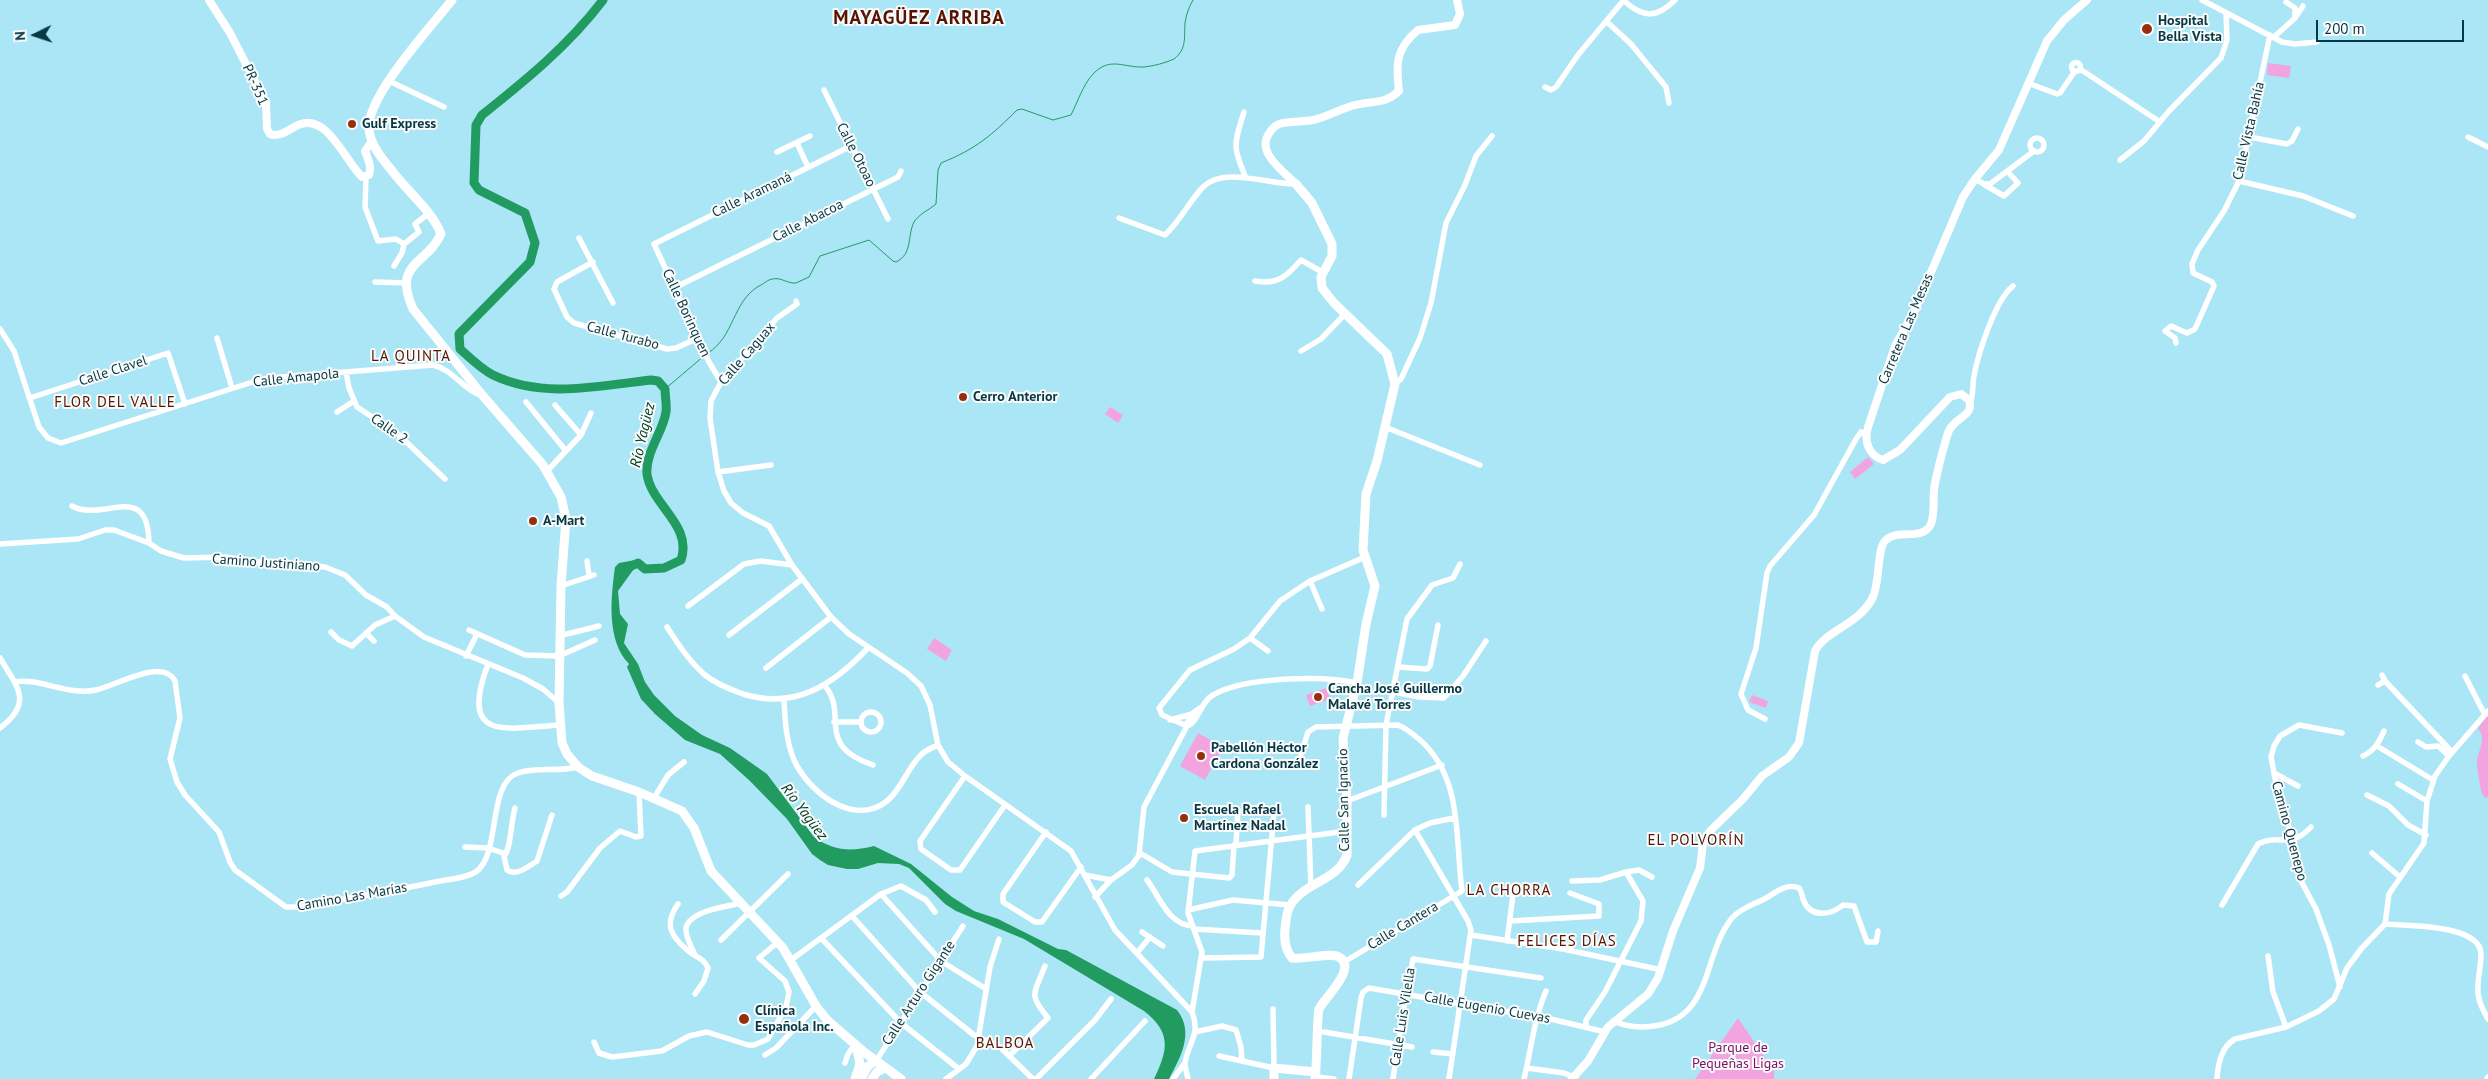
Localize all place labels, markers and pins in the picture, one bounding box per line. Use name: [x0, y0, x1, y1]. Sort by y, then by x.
place label: Hospital Bella Vista: [2158, 13, 2222, 46]
marker: Hospital Bella Vista: [2140, 22, 2154, 36]
place label: Gulf Express: [362, 116, 436, 132]
marker: Gulf Express: [346, 118, 358, 130]
place label: Cerro Anterior: [973, 389, 1057, 405]
marker: Cerro Anterior: [957, 391, 969, 403]
place label: A-Mart: [543, 513, 584, 529]
marker: A-Mart: [527, 515, 539, 527]
place label: Cancha José Guillermo Malavé Torres: [1328, 681, 1462, 714]
marker: Cancha José Guillermo Malavé Torres: [1312, 691, 1324, 703]
place label: Pabellón Héctor Cardona González: [1211, 740, 1318, 772]
marker: Pabellón Héctor Cardona González: [1195, 750, 1207, 762]
place label: Escuela Rafael Martínez Nadal: [1194, 802, 1286, 834]
marker: Escuela Rafael Martínez Nadal: [1178, 812, 1190, 824]
place label: Clínica Española Inc.: [755, 1003, 834, 1036]
marker: Clínica Española Inc.: [737, 1012, 751, 1026]

